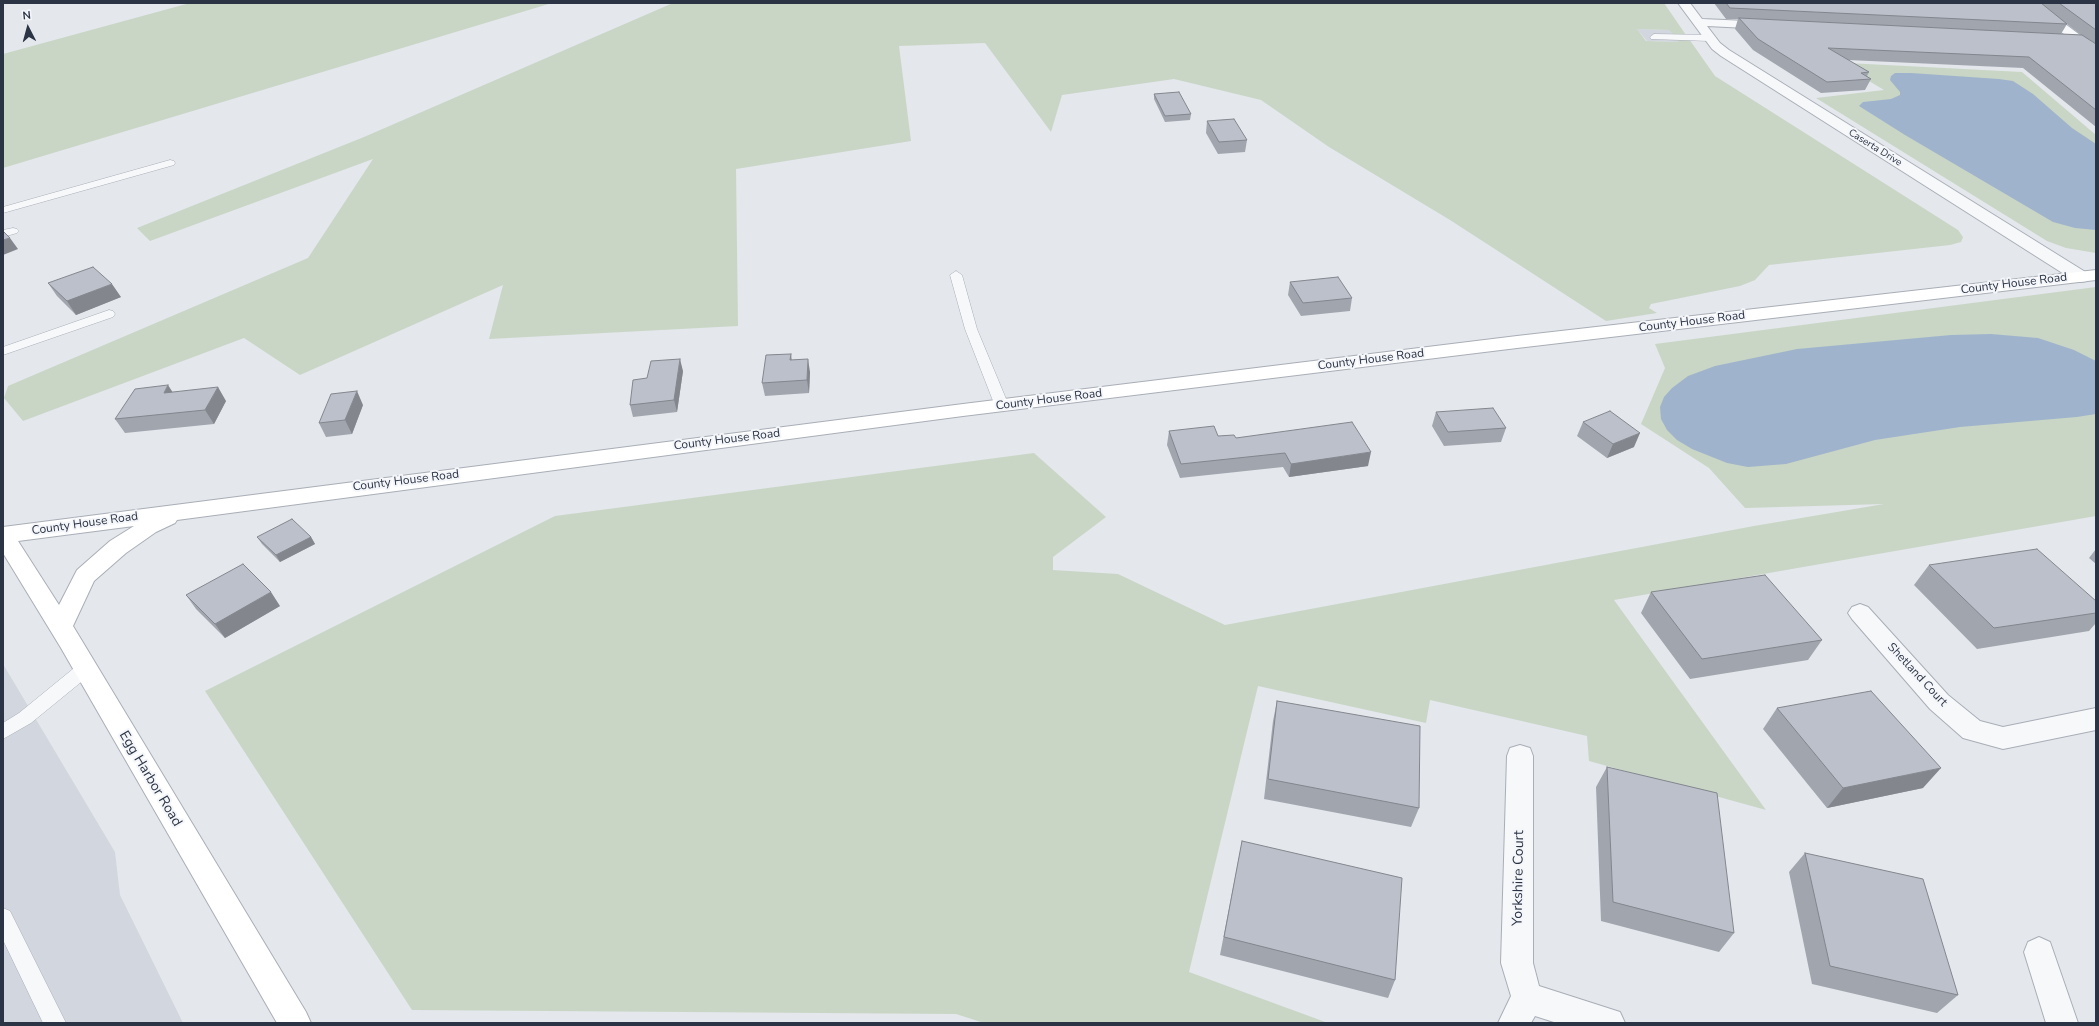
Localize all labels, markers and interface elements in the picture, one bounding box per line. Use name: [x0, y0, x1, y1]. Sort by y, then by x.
north arrow: [8, 8, 48, 48]
text: N: [22, 8, 32, 23]
street label: Caserta Drive: [1846, 127, 1904, 169]
street label: County House Road: [1960, 270, 2068, 298]
street label: County House Road: [1638, 308, 1746, 336]
street label: County House Road: [1317, 346, 1425, 374]
street label: County House Road: [995, 386, 1103, 414]
street label: County House Road: [673, 426, 781, 454]
street label: County House Road: [352, 467, 460, 495]
street label: County House Road: [31, 509, 139, 539]
street label: Shetland Court: [1884, 640, 1950, 710]
street label: Egg Harbor Road: [115, 728, 185, 830]
street label: Yorkshire Court: [1510, 830, 1528, 926]

